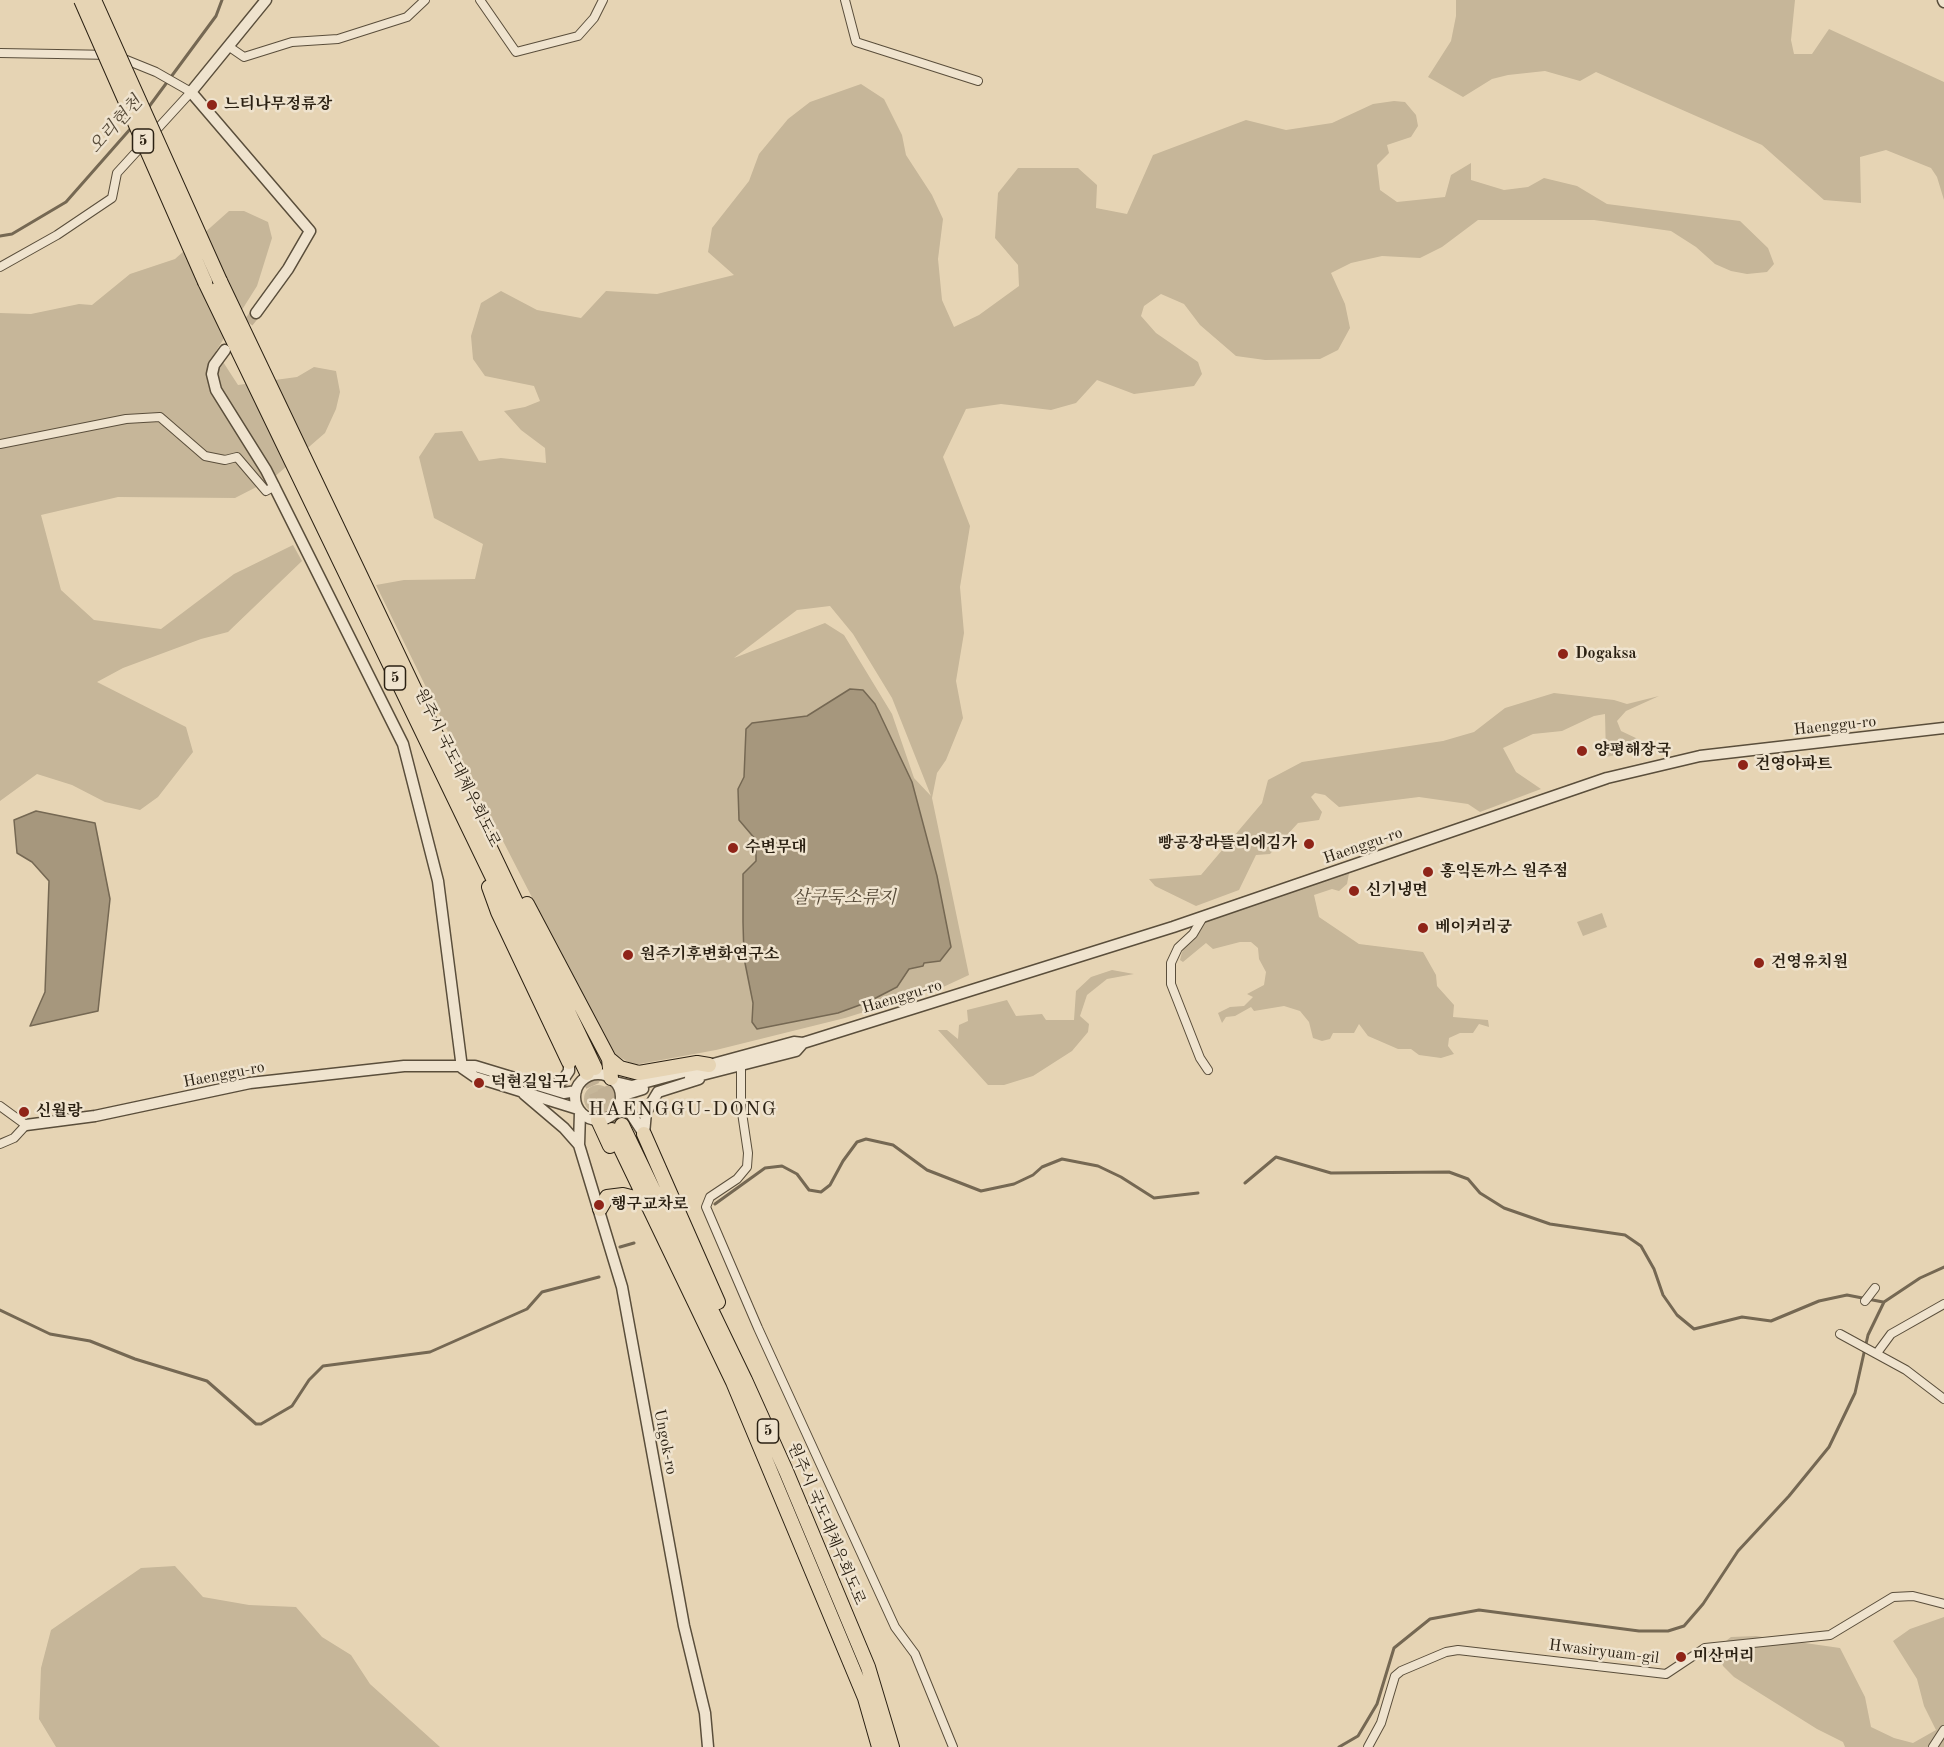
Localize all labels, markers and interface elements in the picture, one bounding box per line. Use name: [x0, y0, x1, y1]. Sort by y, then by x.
water label: 오리현천: [85, 92, 147, 158]
place label: 느티나무정류장: [224, 95, 332, 115]
marker: 느티나무정류장: [205, 98, 219, 112]
road number: 5: [132, 129, 154, 153]
place label: Dogaksa: [1575, 644, 1637, 664]
marker: Dogaksa: [1556, 647, 1570, 661]
road number: 5: [384, 666, 406, 690]
street label: 원주시 국도대체우회도로: [410, 685, 504, 851]
street label: Haenggu-ro: [1793, 712, 1877, 740]
place label: 양평해장국: [1594, 741, 1671, 761]
marker: 양평해장국: [1575, 744, 1589, 758]
place label: 건영아파트: [1755, 755, 1832, 775]
marker: 건영아파트: [1736, 758, 1750, 772]
street label: Haenggu-ro: [1321, 823, 1405, 869]
place label: 빵공장라뜰리에김가: [1158, 834, 1297, 854]
marker: 빵공장라뜰리에김가: [1302, 837, 1316, 851]
place label: 수변무대: [745, 838, 807, 858]
marker: 수변무대: [726, 841, 740, 855]
place label: 홍익돈까스 원주점: [1440, 862, 1568, 882]
marker: 홍익돈까스 원주점: [1421, 865, 1435, 879]
place label: 신기냉면: [1366, 881, 1428, 901]
marker: 신기냉면: [1347, 884, 1361, 898]
water label: 살구둑소류지: [792, 887, 896, 909]
place label: 베이커리궁: [1435, 918, 1512, 938]
marker: 베이커리궁: [1416, 921, 1430, 935]
place label: 원주기후변화연구소: [640, 945, 779, 965]
marker: 원주기후변화연구소: [621, 948, 635, 962]
place label: 건영유치원: [1771, 953, 1848, 973]
marker: 건영유치원: [1752, 956, 1766, 970]
street label: Haenggu-ro: [860, 976, 944, 1018]
street label: Haenggu-ro: [182, 1058, 266, 1092]
place label: 덕현길입구: [491, 1073, 568, 1093]
marker: 덕현길입구: [472, 1076, 486, 1090]
district label: HAENGGU-DONG: [588, 1098, 778, 1122]
place label: 신월랑: [36, 1102, 82, 1122]
marker: 신월랑: [17, 1105, 31, 1119]
place label: 행구교차로: [611, 1195, 688, 1215]
marker: 행구교차로: [592, 1198, 606, 1212]
street label: Ungok-ro: [649, 1408, 681, 1476]
road number: 5: [758, 1419, 778, 1443]
street label: 원주시 국도대체우회도로: [783, 1440, 869, 1608]
street label: Hwasiryuam-gil: [1548, 1636, 1660, 1668]
place label: 미산머리: [1693, 1647, 1755, 1667]
marker: 미산머리: [1674, 1650, 1688, 1664]

